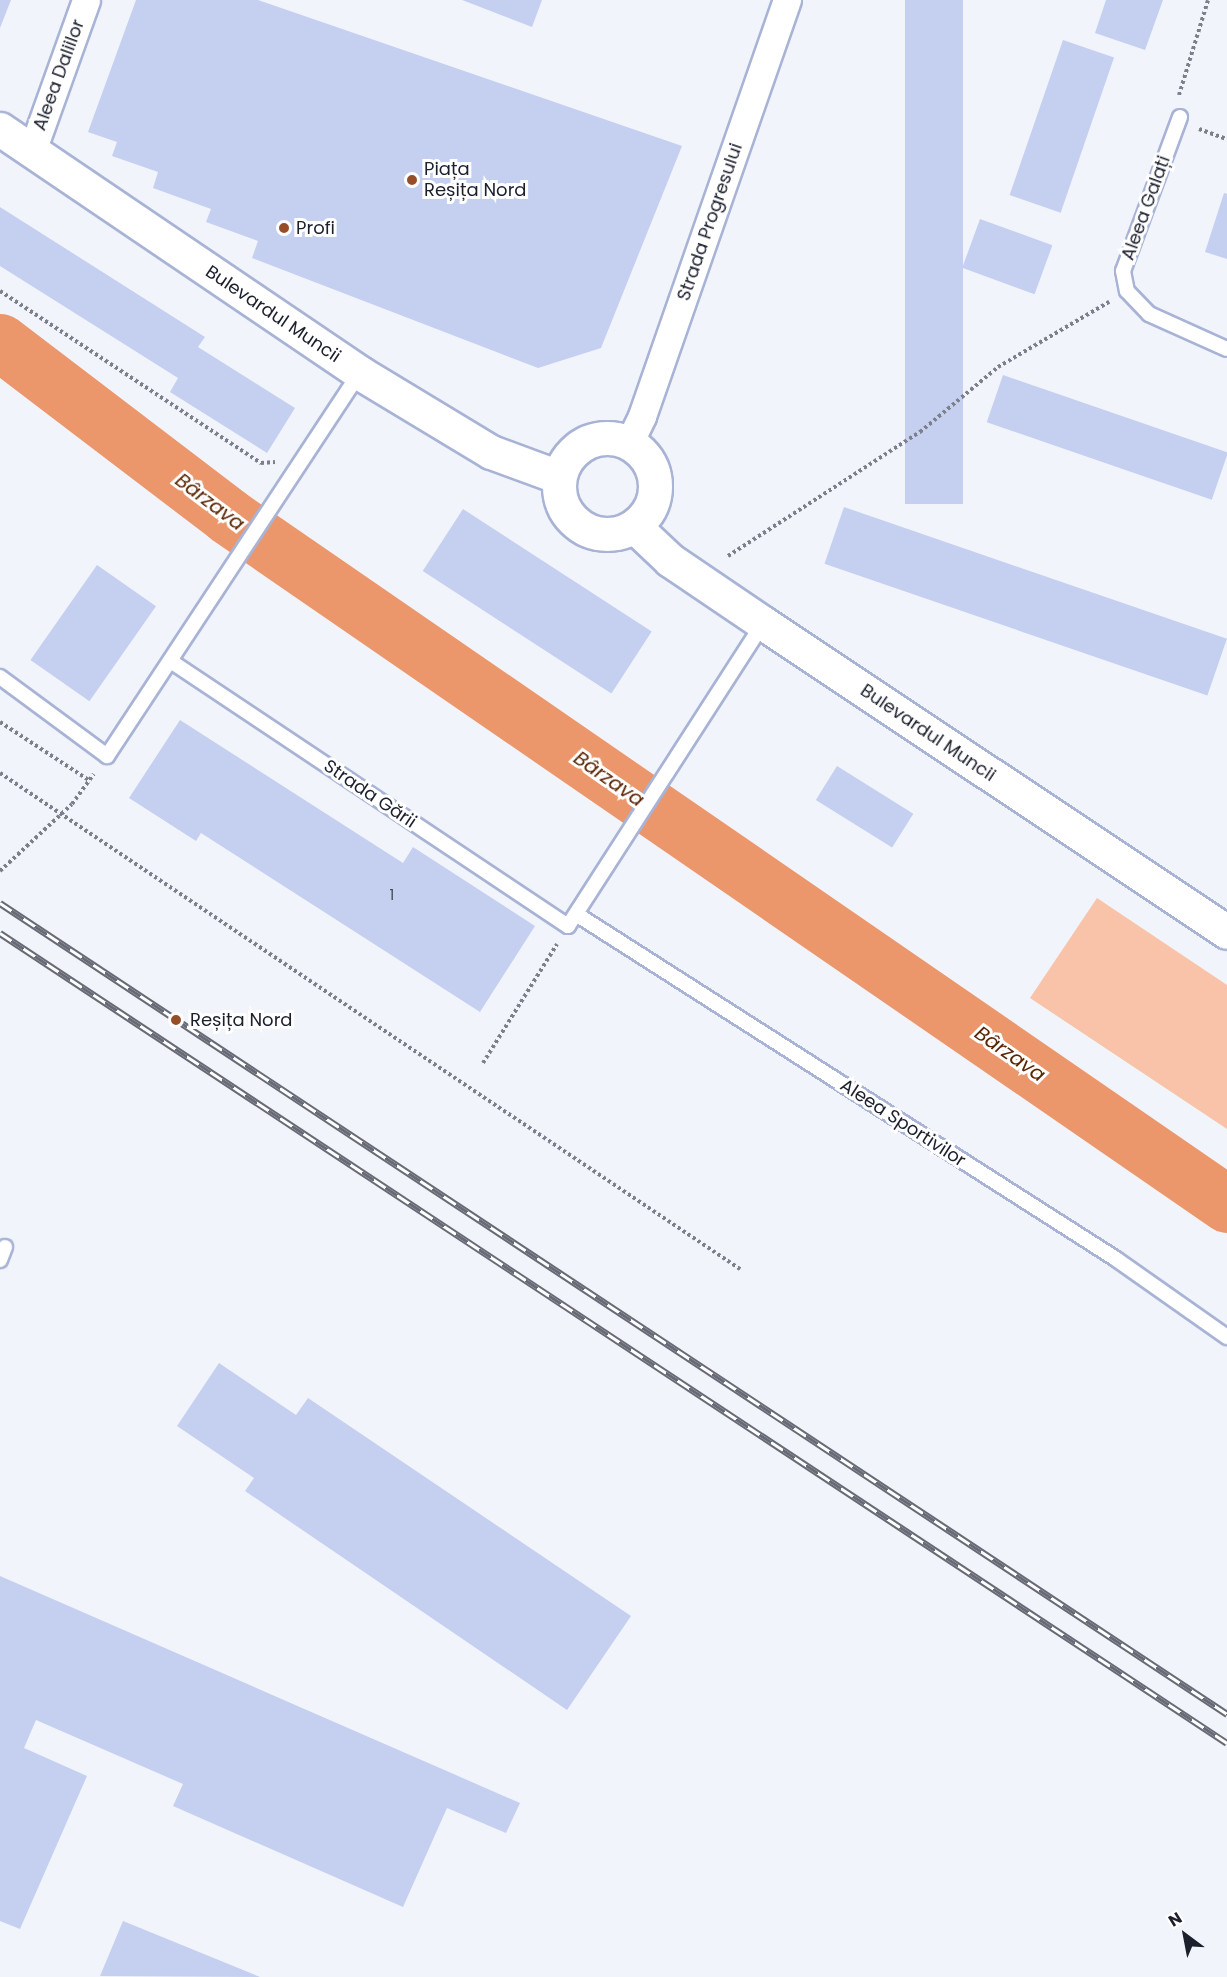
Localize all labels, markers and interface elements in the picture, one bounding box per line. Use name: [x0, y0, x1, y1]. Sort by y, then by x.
street label: Aleea Daliilor: [29, 16, 89, 134]
street label: Strada Progresului: [673, 140, 747, 304]
street label: Aleea Galați: [1117, 153, 1175, 263]
place label: Piața Reșița Nord: [424, 159, 527, 201]
marker: Piața Reșița Nord: [405, 173, 419, 187]
place label: Profi: [296, 217, 335, 239]
marker: Profi: [277, 221, 291, 235]
street label: Bulevardul Muncii: [201, 261, 345, 367]
water label: Bârzava: [171, 468, 249, 536]
street label: Bulevardul Muncii: [856, 680, 1000, 786]
water label: Bârzava: [569, 746, 649, 812]
street label: Strada Gării: [320, 755, 420, 833]
house number: 1: [390, 886, 394, 904]
place label: Reșița Nord: [190, 1009, 293, 1031]
marker: Reșița Nord: [167, 1011, 185, 1029]
water label: Bârzava: [970, 1021, 1050, 1087]
street label: Aleea Sportivilor: [836, 1074, 970, 1172]
north arrow: [1155, 1905, 1215, 1965]
text: N: [1164, 1906, 1186, 1932]

